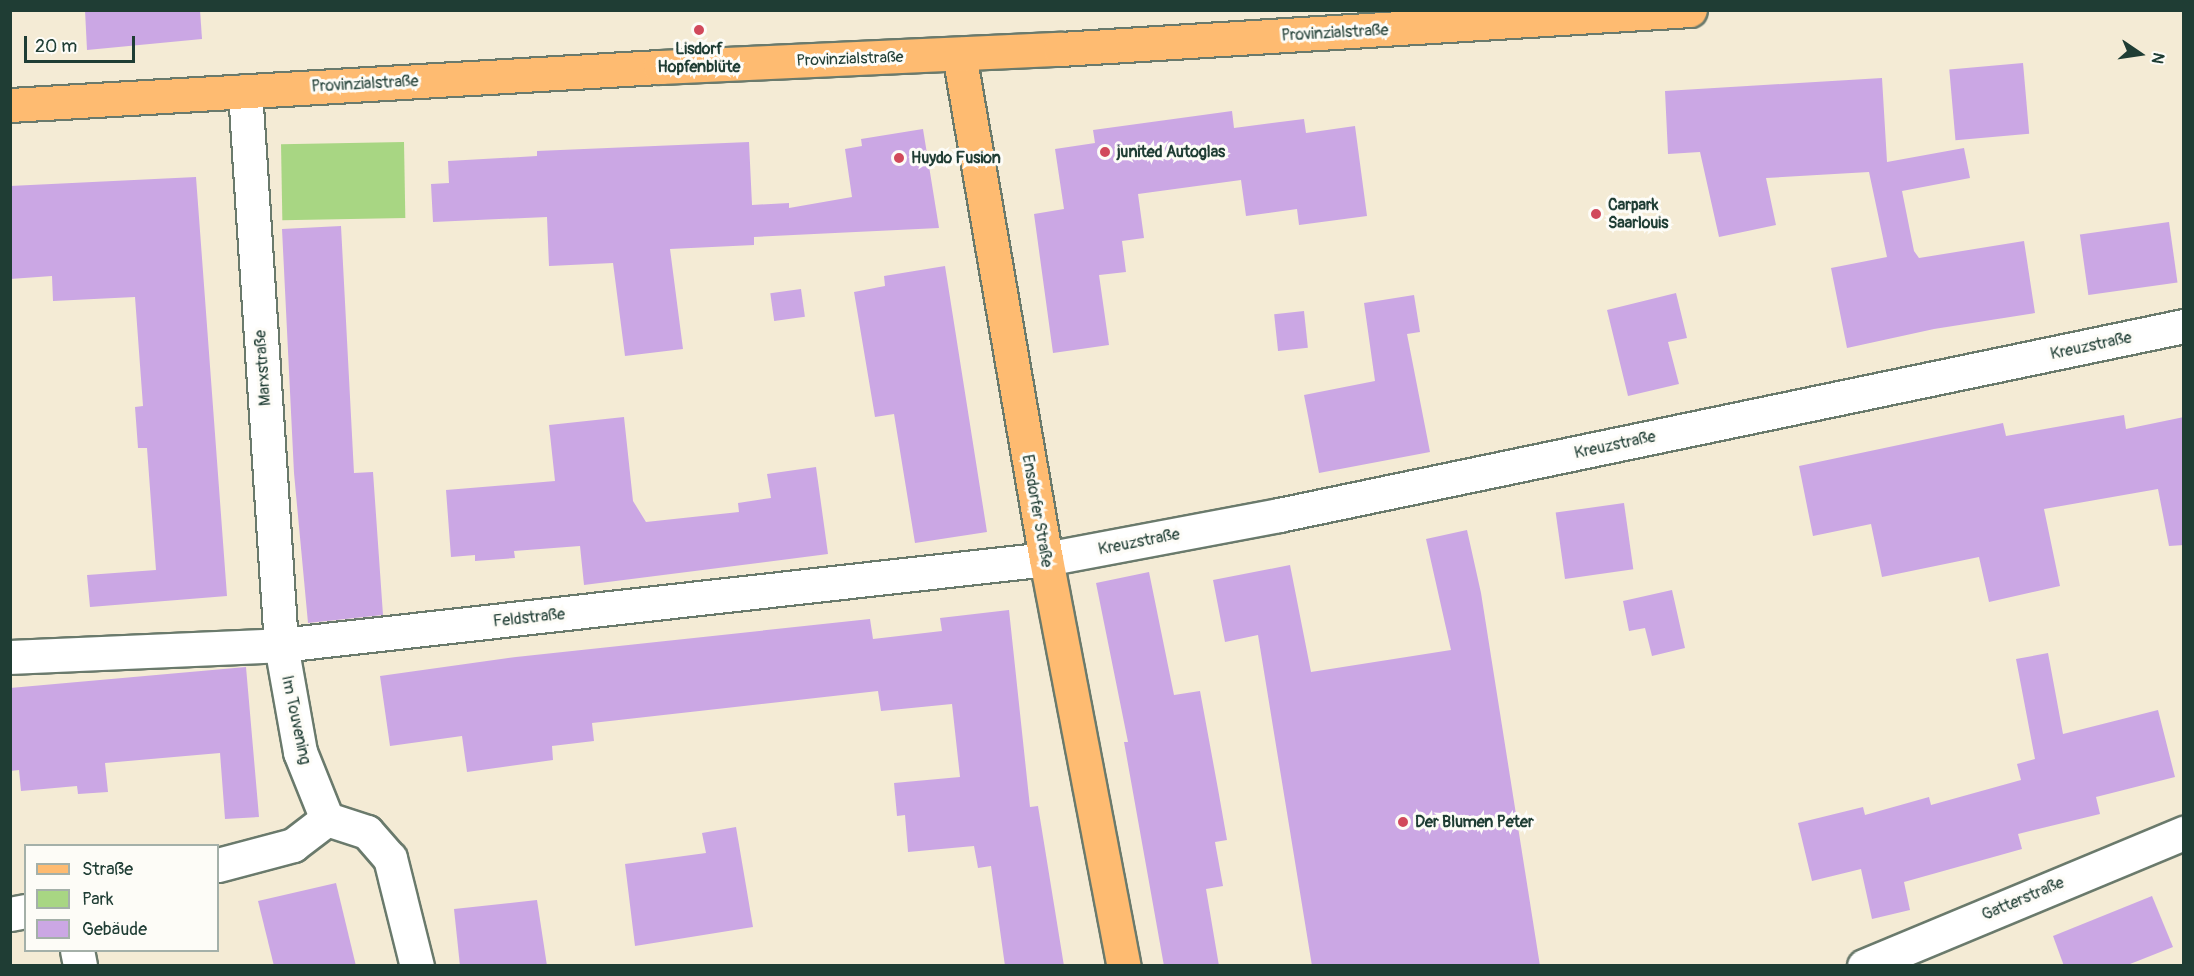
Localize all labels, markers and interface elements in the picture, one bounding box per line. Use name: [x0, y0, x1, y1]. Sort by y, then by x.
street label: Provinzialstraße: [1281, 21, 1389, 45]
marker: Lisdorf Hopfenblüte: [692, 23, 706, 37]
scale bar: [27, 24, 138, 62]
north arrow: [2110, 24, 2170, 84]
text: 20 m: [35, 35, 77, 58]
place label: Lisdorf Hopfenblüte: [658, 39, 740, 77]
street label: Provinzialstraße: [796, 48, 904, 70]
text: N: [2147, 51, 2169, 66]
street label: Provinzialstraße: [311, 72, 419, 96]
place label: junited Autoglas: [1117, 142, 1225, 162]
marker: junited Autoglas: [1098, 145, 1112, 159]
place label: Huydo Fusion: [911, 148, 1001, 168]
marker: Huydo Fusion: [892, 151, 906, 165]
place label: Carpark Saarlouis: [1608, 195, 1668, 233]
marker: Carpark Saarlouis: [1589, 207, 1603, 221]
street label: Kreuzstraße: [2049, 328, 2133, 364]
street label: Marxstraße: [251, 329, 275, 407]
street label: Kreuzstraße: [1573, 427, 1657, 463]
street label: Ensdorfer Straße: [1018, 453, 1056, 569]
street label: Kreuzstraße: [1097, 525, 1181, 559]
street label: Feldstraße: [492, 605, 566, 631]
street label: Im Touvening: [277, 674, 315, 766]
place label: Der Blumen Peter: [1415, 812, 1534, 832]
marker: Der Blumen Peter: [1396, 815, 1410, 829]
legend: [24, 844, 219, 952]
text: Straße: [82, 858, 133, 881]
street label: Gatterstraße: [1979, 873, 2067, 925]
text: Park: [82, 888, 114, 911]
text: Gebäude: [82, 918, 147, 941]

